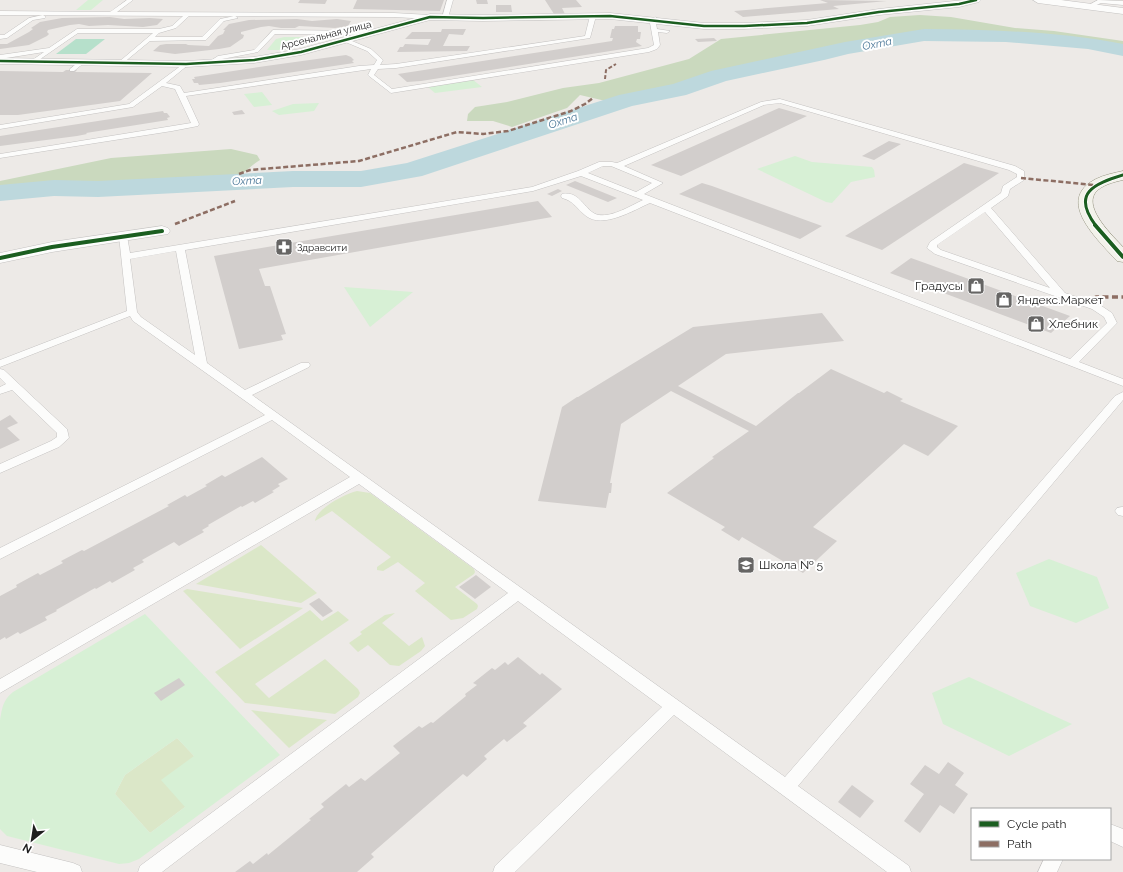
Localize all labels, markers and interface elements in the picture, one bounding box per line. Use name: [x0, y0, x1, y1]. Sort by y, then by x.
street label: Арсенальная улица: [279, 18, 373, 52]
water label: Охта: [861, 35, 893, 53]
water label: Охта: [547, 110, 580, 132]
water label: Охта: [232, 174, 263, 188]
pharmacy icon: Здравсити: [274, 237, 294, 257]
place label: Здравсити: [297, 242, 347, 253]
shop icon: Градусы: [966, 276, 986, 296]
place label: Градусы: [915, 279, 963, 293]
shop icon: Яндекс.Маркет: [994, 290, 1014, 310]
place label: Яндекс.Маркет: [1017, 293, 1104, 307]
shop icon: Хлебник: [1026, 314, 1046, 334]
place label: Хлебник: [1049, 317, 1098, 331]
school or university icon: Школа № 5: [736, 555, 756, 575]
place label: Школа № 5: [759, 558, 824, 572]
legend: [971, 808, 1111, 860]
text: Cycle path: [1007, 817, 1066, 831]
north arrow: [12, 820, 52, 860]
text: Path: [1007, 837, 1032, 851]
text: N: [20, 840, 34, 856]

